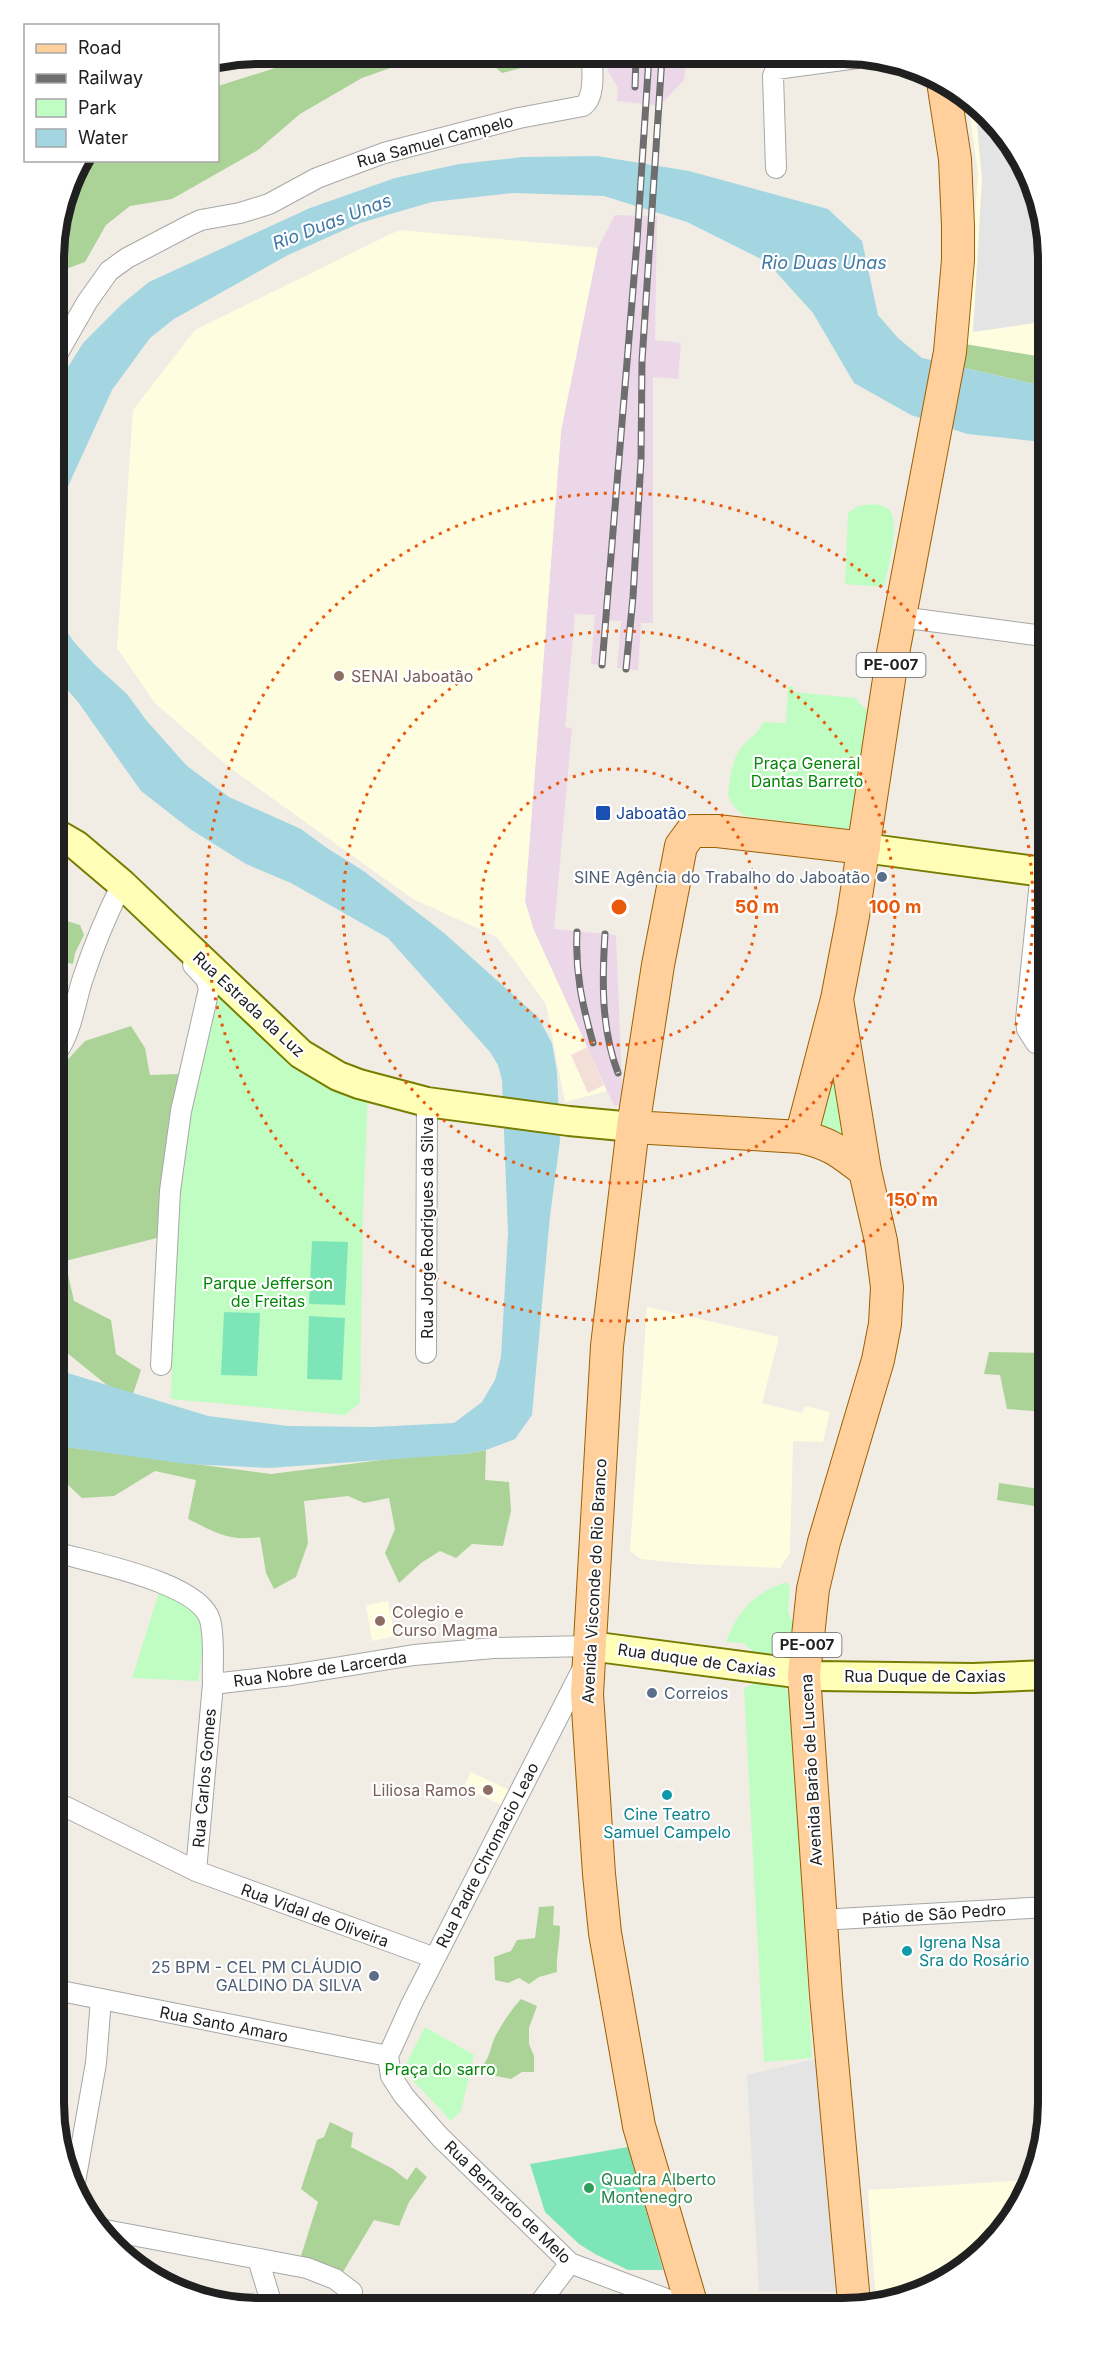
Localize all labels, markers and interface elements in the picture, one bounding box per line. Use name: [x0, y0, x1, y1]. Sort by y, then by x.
legend: [24, 24, 219, 162]
text: Road: [78, 37, 121, 58]
text: Railway: [78, 67, 143, 88]
text: Park: [78, 97, 117, 118]
street label: Rua Samuel Campelo: [355, 111, 515, 171]
text: Water: [78, 127, 128, 148]
water label: Rio Duas Unas: [269, 189, 394, 254]
water label: Rio Duas Unas: [761, 252, 887, 273]
road number: PE-007: [856, 653, 926, 677]
place label: SENAI Jaboatão: [351, 666, 473, 686]
marker: SENAI Jaboatão: [332, 669, 346, 683]
park label: Praça General Dantas Barreto: [751, 753, 863, 791]
place label: Jaboatão: [616, 803, 687, 823]
marker: Jaboatão: [594, 804, 612, 822]
place label: SINE Agência do Trabalho do Jaboatão: [574, 867, 870, 887]
marker: SINE Agência do Trabalho do Jaboatão: [875, 870, 889, 884]
text: 50 m: [735, 896, 779, 917]
text: 100 m: [869, 896, 921, 917]
centre of rings: [609, 897, 629, 917]
street label: Rua Estrada da Luz: [189, 947, 309, 1061]
street label: Rua Jorge Rodrigues da Silva: [417, 1117, 437, 1339]
text: 150 m: [886, 1189, 938, 1210]
park label: Parque Jefferson de Freitas: [203, 1273, 333, 1311]
street label: Avenida Visconde do Rio Branco: [578, 1458, 610, 1704]
place label: Colegio e Curso Magma: [392, 1602, 498, 1640]
marker: Colegio e Curso Magma: [373, 1614, 387, 1628]
road number: PE-007: [772, 1633, 842, 1657]
street label: Rua duque de Caxias: [616, 1639, 778, 1681]
street label: Rua Nobre de Larcerda: [232, 1647, 408, 1691]
street label: Rua Duque de Caxias: [844, 1666, 1006, 1686]
street label: Avenida Barão de Lucena: [796, 1674, 826, 1866]
place label: Correios: [664, 1683, 729, 1703]
marker: Correios: [645, 1686, 659, 1700]
street label: Rua Carlos Gomes: [188, 1707, 220, 1849]
street label: Rua Padre Chromacio Leao: [431, 1759, 543, 1951]
place label: Liliosa Ramos: [373, 1780, 476, 1800]
marker: Liliosa Ramos: [481, 1783, 495, 1797]
marker: Cine Teatro Samuel Campelo: [660, 1788, 674, 1802]
place label: Cine Teatro Samuel Campelo: [603, 1804, 731, 1842]
street label: Rua Vidal de Oliveira: [238, 1879, 392, 1951]
street label: Pátio de São Pedro: [861, 1899, 1007, 1929]
place label: Igrena Nsa Sra do Rosário: [919, 1932, 1030, 1970]
marker: Igrena Nsa Sra do Rosário: [900, 1944, 914, 1958]
place label: 25 BPM - CEL PM CLÁUDIO GALDINO DA SILVA: [151, 1957, 362, 1995]
marker: 25 BPM - CEL PM CLÁUDIO GALDINO DA SILVA: [367, 1969, 381, 1983]
street label: Rua Santo Amaro: [158, 2002, 290, 2046]
park label: Praça do sarro: [385, 2059, 495, 2079]
street label: Rua Bernardo de Melo: [441, 2136, 575, 2268]
place label: Quadra Alberto Montenegro: [601, 2169, 716, 2207]
marker: Quadra Alberto Montenegro: [582, 2181, 596, 2195]

